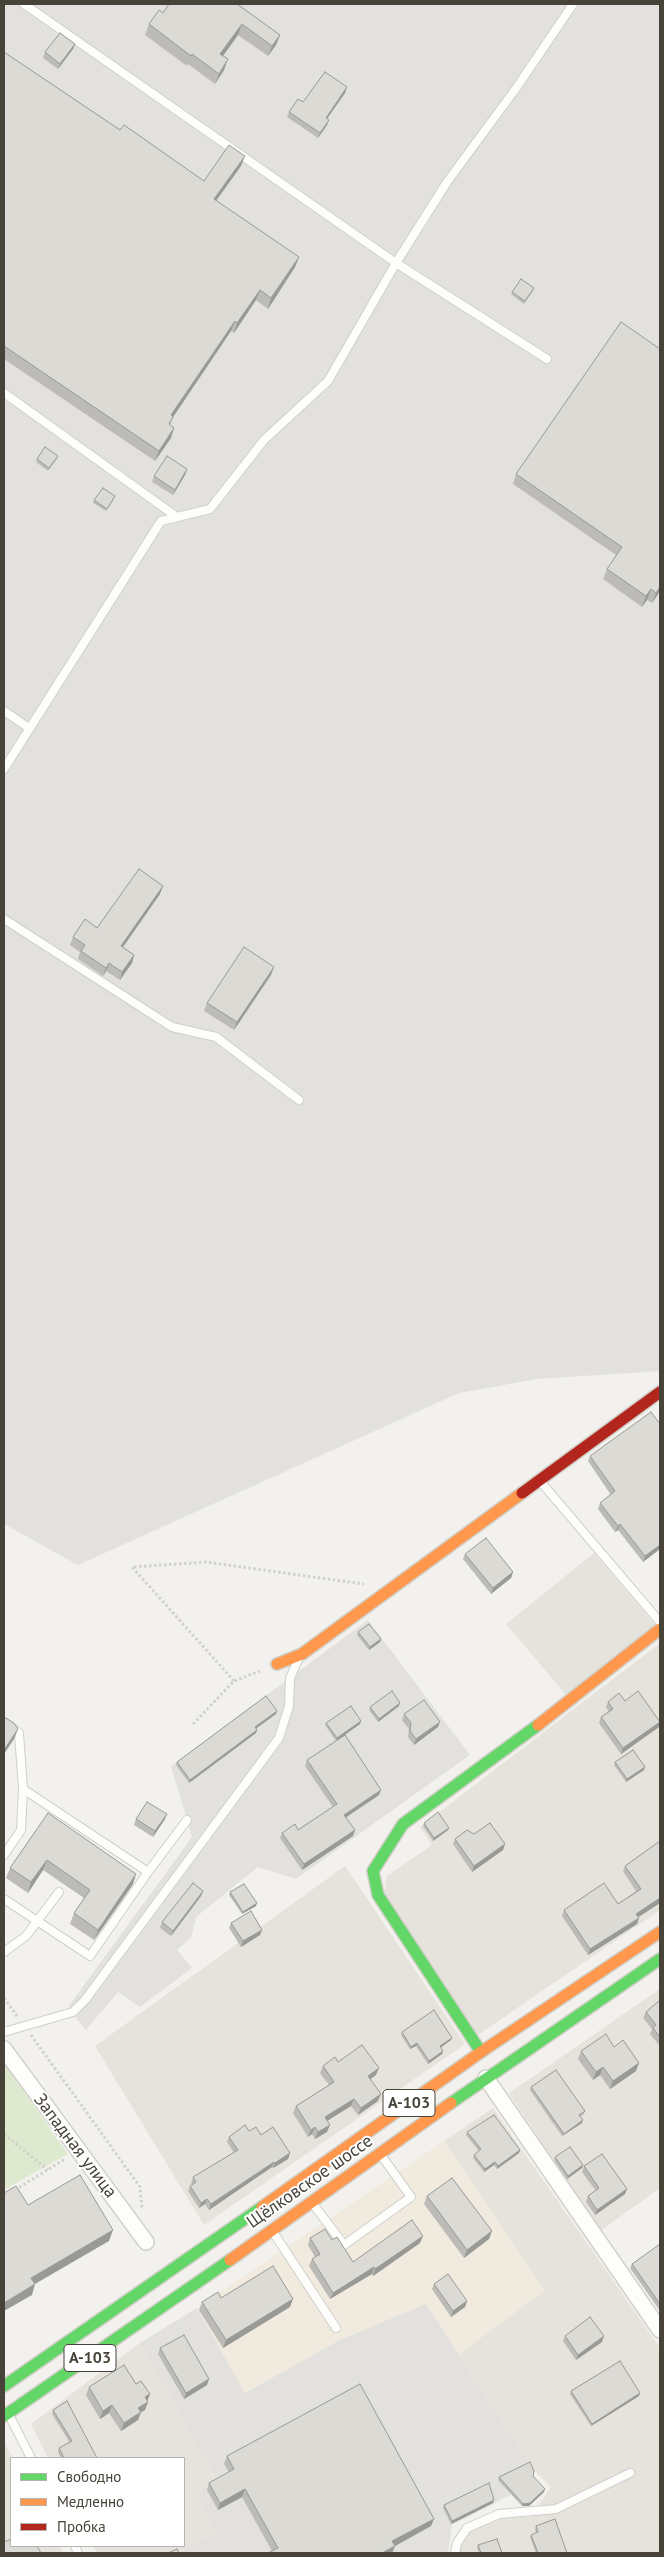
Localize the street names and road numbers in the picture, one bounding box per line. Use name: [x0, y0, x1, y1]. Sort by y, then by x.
street label: Западная улица: [29, 2090, 121, 2202]
road number: А-103: [383, 2090, 435, 2116]
street label: Щёлковское шоссе: [243, 2131, 377, 2233]
road number: А-103: [64, 2344, 116, 2372]

